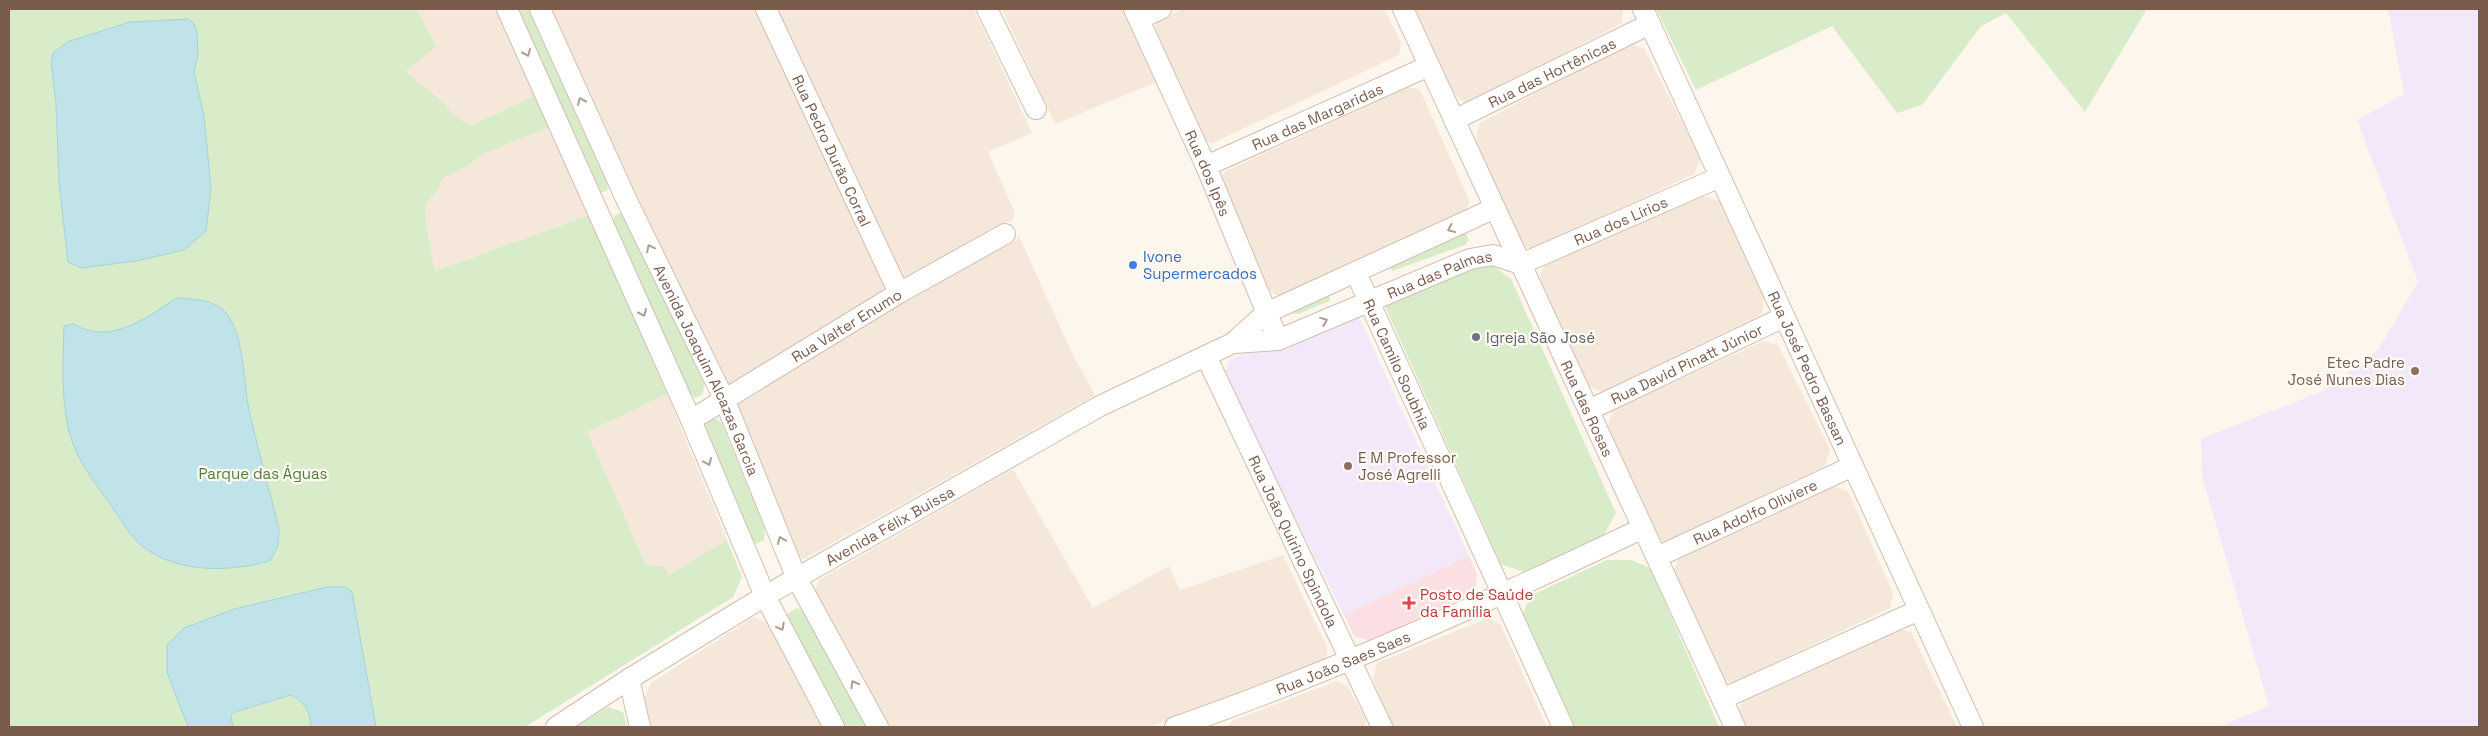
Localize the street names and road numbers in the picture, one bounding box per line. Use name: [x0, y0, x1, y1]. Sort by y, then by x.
street label: Rua das Hortênicas: [1485, 33, 1619, 111]
street label: Rua Pedro Durão Corral: [788, 71, 876, 229]
street label: Rua das Margaridas: [1249, 78, 1386, 154]
street label: Rua dos Ipês: [1181, 127, 1235, 219]
street label: Rua dos Lírios: [1571, 192, 1670, 249]
street label: Rua das Palmas: [1384, 246, 1494, 302]
street label: Avenida Joaquim Alcazas Garcia: [650, 261, 764, 479]
street label: Rua Valter Enumo: [788, 284, 905, 366]
street label: Rua José Pedro Bassan: [1764, 288, 1852, 448]
street label: Rua Camilo Soubhia: [1359, 296, 1436, 433]
street label: Rua David Pinatt Júnior: [1607, 319, 1766, 408]
street label: Rua das Rosas: [1557, 357, 1618, 460]
street label: Rua João Quirino Spindola: [1245, 452, 1343, 631]
street label: Rua Adolfo Oliviere: [1690, 474, 1820, 549]
street label: Avenida Félix Buissa: [822, 481, 958, 569]
street label: Rua João Saes Saes: [1273, 626, 1413, 698]

